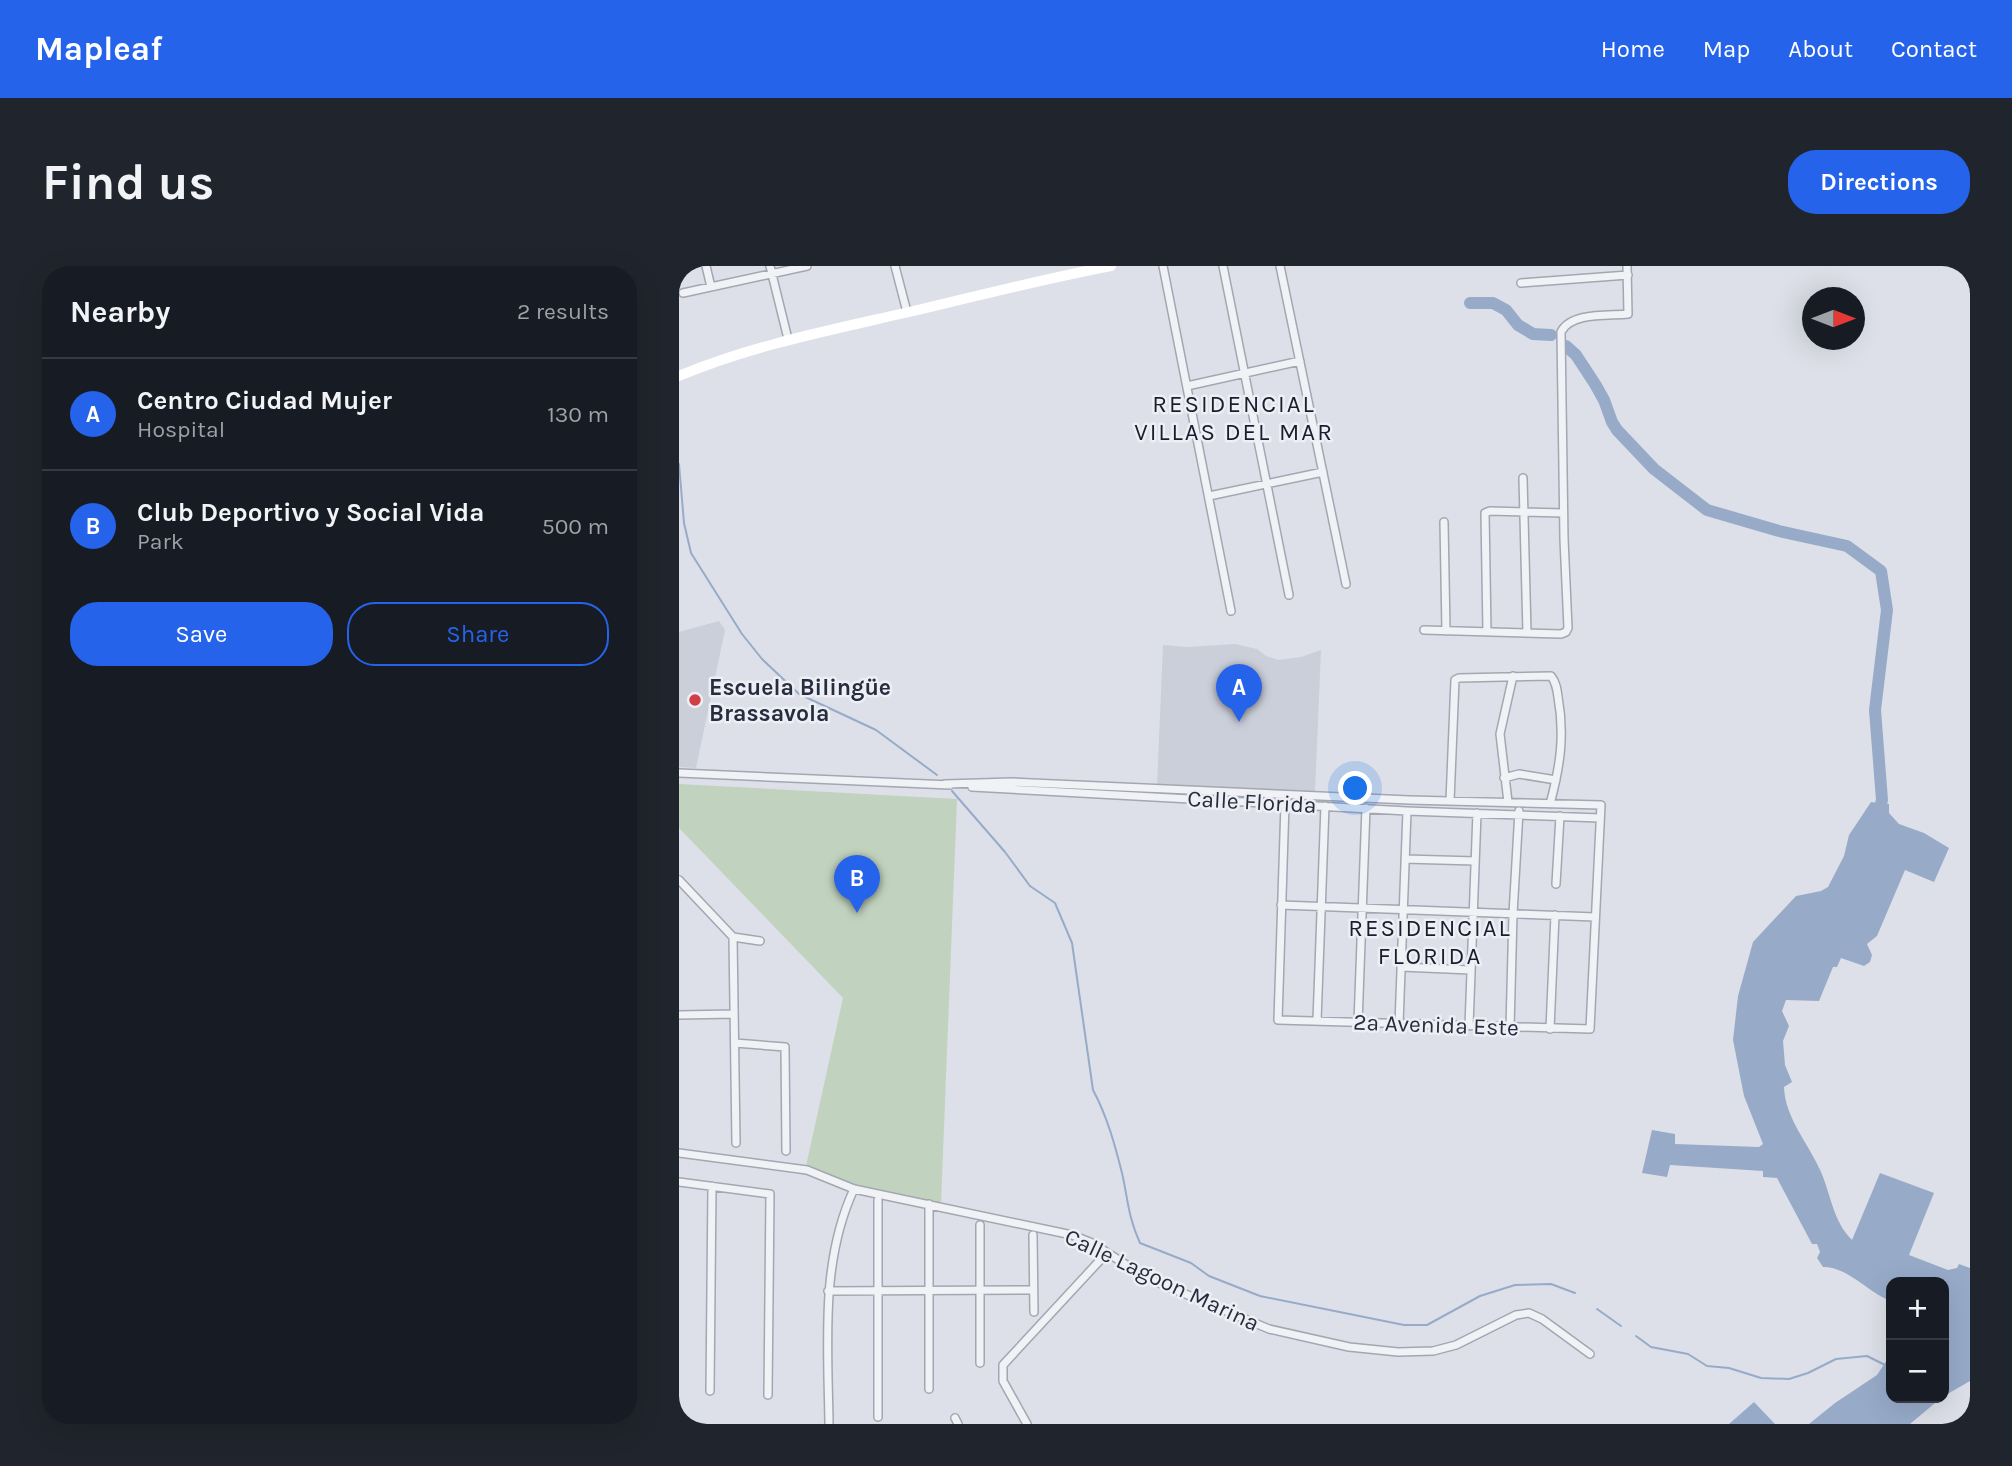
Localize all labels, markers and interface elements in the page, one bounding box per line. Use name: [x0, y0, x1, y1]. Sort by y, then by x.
text: Mapleaf: [35, 30, 162, 68]
text: Home: [1601, 35, 1665, 63]
text: Map: [1703, 35, 1750, 63]
text: About: [1788, 35, 1853, 63]
text: Contact: [1891, 35, 1977, 63]
button: Directions: [1788, 150, 1970, 214]
text: Find us: [42, 154, 214, 211]
north arrow: [1802, 287, 1865, 350]
text: Nearby: [70, 294, 170, 330]
text: 2 results: [517, 298, 609, 325]
text: Centro Ciudad Mujer: [137, 385, 392, 416]
district label: RESIDENCIAL VILLAS DEL MAR: [1134, 390, 1334, 446]
text: A: [86, 401, 100, 428]
text: 130 m: [547, 401, 609, 428]
text: Hospital: [137, 416, 225, 443]
text: Club Deportivo y Social Vida: [137, 497, 485, 528]
text: B: [86, 513, 100, 540]
text: 500 m: [542, 513, 609, 540]
text: Park: [137, 528, 184, 555]
button: Save: [70, 602, 333, 666]
button: Share: [347, 602, 609, 666]
pin: A: [1216, 664, 1262, 722]
place label: Escuela Bilingüe Brassavola: [709, 674, 891, 727]
marker: Escuela Bilingüe Brassavola: [687, 692, 703, 708]
your location: [1338, 771, 1372, 805]
street label: Calle Florida: [1187, 785, 1317, 819]
pin: B: [834, 855, 880, 913]
district label: RESIDENCIAL FLORIDA: [1348, 914, 1512, 970]
street label: 2a Avenida Este: [1353, 1009, 1519, 1041]
street label: Calle Lagoon Marina: [1060, 1223, 1264, 1337]
map controls: [1886, 1277, 1949, 1403]
button: +: [1886, 1277, 1949, 1340]
button: −: [1886, 1340, 1949, 1403]

